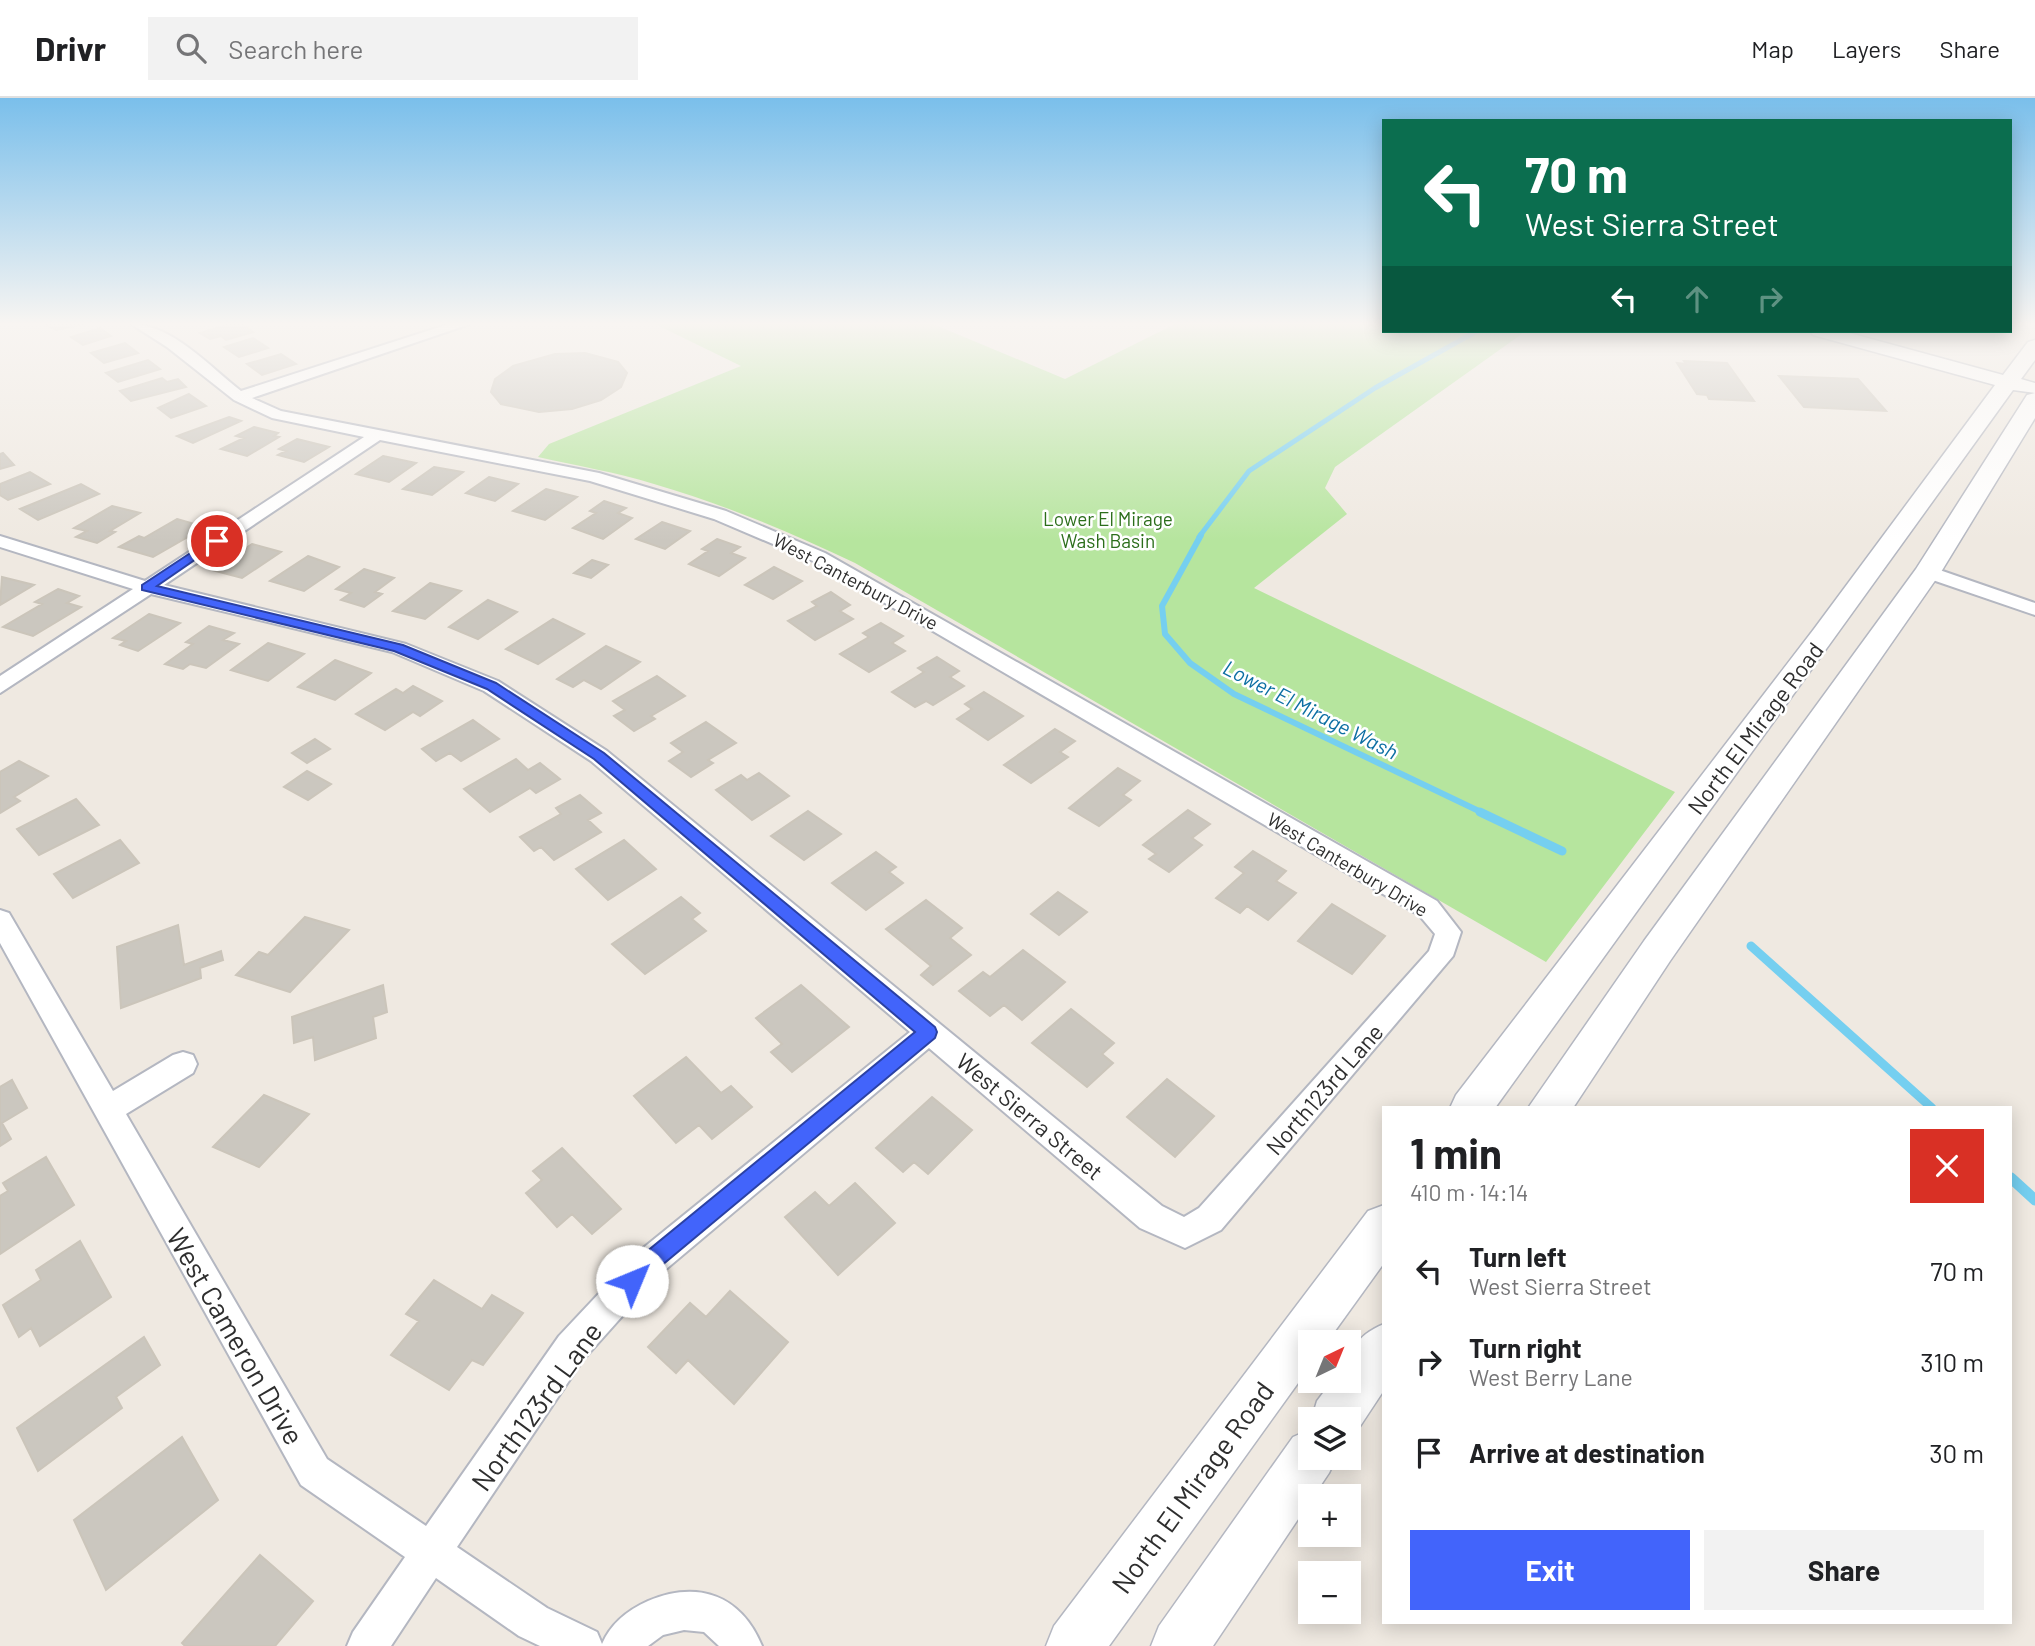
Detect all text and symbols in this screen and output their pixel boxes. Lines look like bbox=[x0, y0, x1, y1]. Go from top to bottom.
search box bbox=[148, 17, 638, 80]
text: Drivr bbox=[35, 28, 106, 68]
icon: search bbox=[172, 29, 210, 67]
text: Search here bbox=[228, 33, 363, 64]
text: Map bbox=[1751, 34, 1794, 63]
text: Layers bbox=[1832, 34, 1901, 63]
text: Share bbox=[1939, 34, 2000, 63]
text: 70 m bbox=[1525, 144, 1628, 203]
icon: left bbox=[1410, 147, 1501, 238]
text: West Sierra Street bbox=[1525, 204, 1779, 242]
icon: left bbox=[1605, 280, 1643, 318]
icon: ahead bbox=[1678, 280, 1716, 318]
icon: right bbox=[1751, 280, 1789, 318]
park label: Lower El Mirage Wash Basin bbox=[1043, 507, 1173, 552]
pin bbox=[187, 511, 247, 571]
icon: arrive bbox=[198, 522, 236, 560]
street label: West Canterbury Drive bbox=[770, 528, 942, 634]
street label: North El Mirage Road bbox=[1681, 636, 1829, 820]
water label: Lower El Mirage Wash bbox=[1219, 654, 1403, 764]
street label: West Canterbury Drive bbox=[1263, 807, 1433, 921]
street label: North123rd Lane bbox=[1260, 1018, 1388, 1160]
street label: West Sierra Street bbox=[951, 1047, 1109, 1185]
text: 1 min bbox=[1410, 1127, 1502, 1177]
button: close bbox=[1910, 1129, 1984, 1203]
text: 410 m · 14:14 bbox=[1410, 1178, 1529, 1206]
street label: West Cameron Drive bbox=[160, 1222, 312, 1450]
text: Turn left bbox=[1469, 1241, 1567, 1272]
position arrow bbox=[595, 1244, 669, 1318]
icon: left bbox=[1410, 1252, 1448, 1290]
text: 70 m bbox=[1930, 1255, 1984, 1286]
text: West Sierra Street bbox=[1469, 1272, 1652, 1300]
street label: North123rd Lane bbox=[463, 1315, 609, 1497]
north arrow bbox=[1298, 1330, 1362, 1393]
map controls bbox=[1298, 1330, 1361, 1624]
text: Turn right bbox=[1469, 1332, 1582, 1363]
icon: right bbox=[1410, 1343, 1448, 1381]
text: 310 m bbox=[1920, 1346, 1984, 1377]
text: West Berry Lane bbox=[1469, 1363, 1633, 1391]
street label: North El Mirage Road bbox=[1104, 1374, 1280, 1600]
button: layers bbox=[1298, 1407, 1361, 1470]
icon: arrive bbox=[1410, 1434, 1448, 1472]
text: Arrive at destination bbox=[1469, 1437, 1705, 1468]
text: 30 m bbox=[1929, 1437, 1984, 1468]
button: + bbox=[1298, 1484, 1361, 1547]
button: Exit bbox=[1410, 1530, 1690, 1610]
button: Share bbox=[1704, 1530, 1984, 1610]
button: − bbox=[1298, 1561, 1361, 1624]

